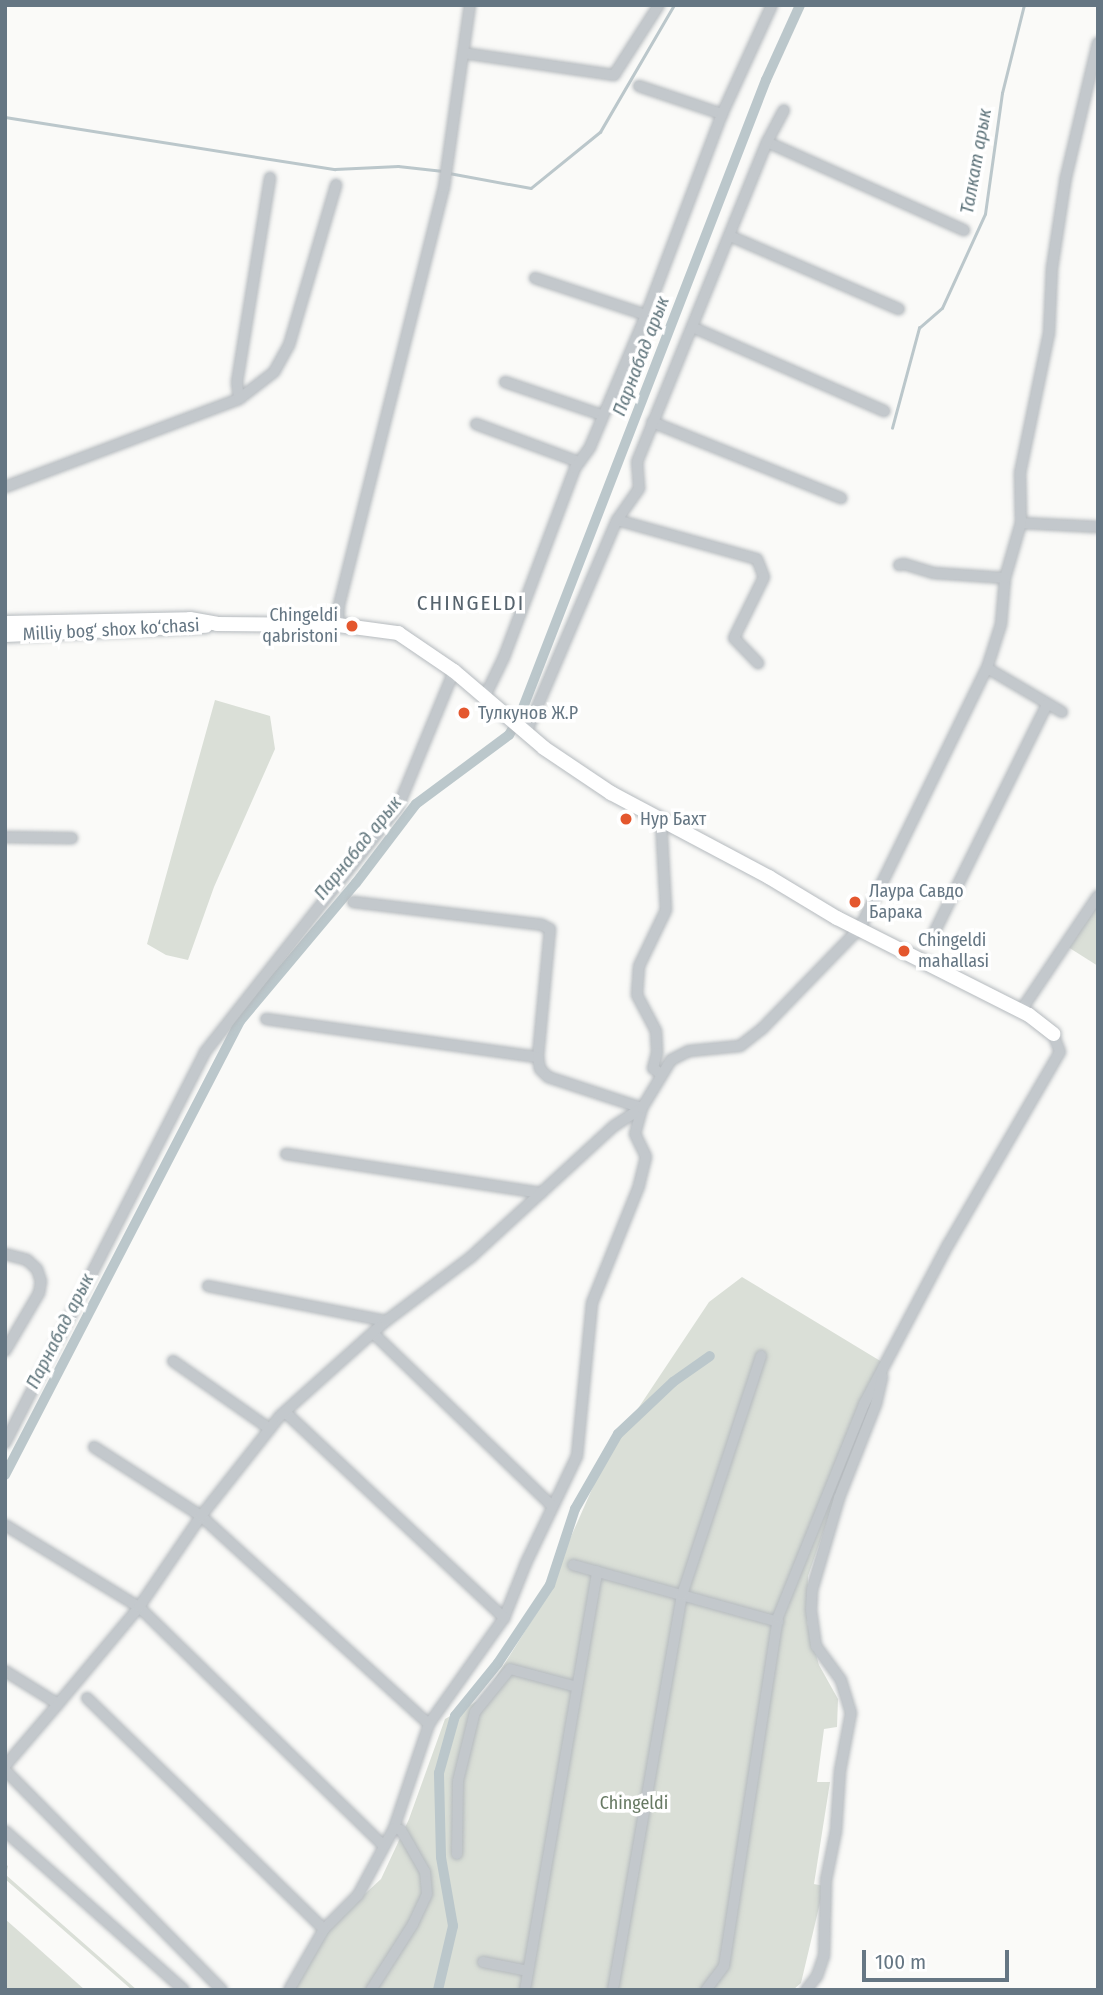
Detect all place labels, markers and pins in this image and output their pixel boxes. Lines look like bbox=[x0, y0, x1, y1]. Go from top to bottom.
place label: Chingeldi qabristoni bbox=[262, 605, 338, 648]
marker: Chingeldi qabristoni bbox=[344, 618, 360, 634]
place label: Тулкунов Ж.Р bbox=[478, 702, 578, 724]
marker: Тулкунов Ж.Р bbox=[456, 705, 472, 721]
place label: Нур Бахт bbox=[640, 808, 706, 830]
marker: Нур Бахт bbox=[618, 811, 634, 827]
place label: Лаура Савдо Барака bbox=[869, 881, 964, 924]
marker: Лаура Савдо Барака bbox=[847, 894, 863, 910]
place label: Chingeldi mahallasi bbox=[918, 930, 989, 972]
marker: Chingeldi mahallasi bbox=[896, 943, 912, 959]

